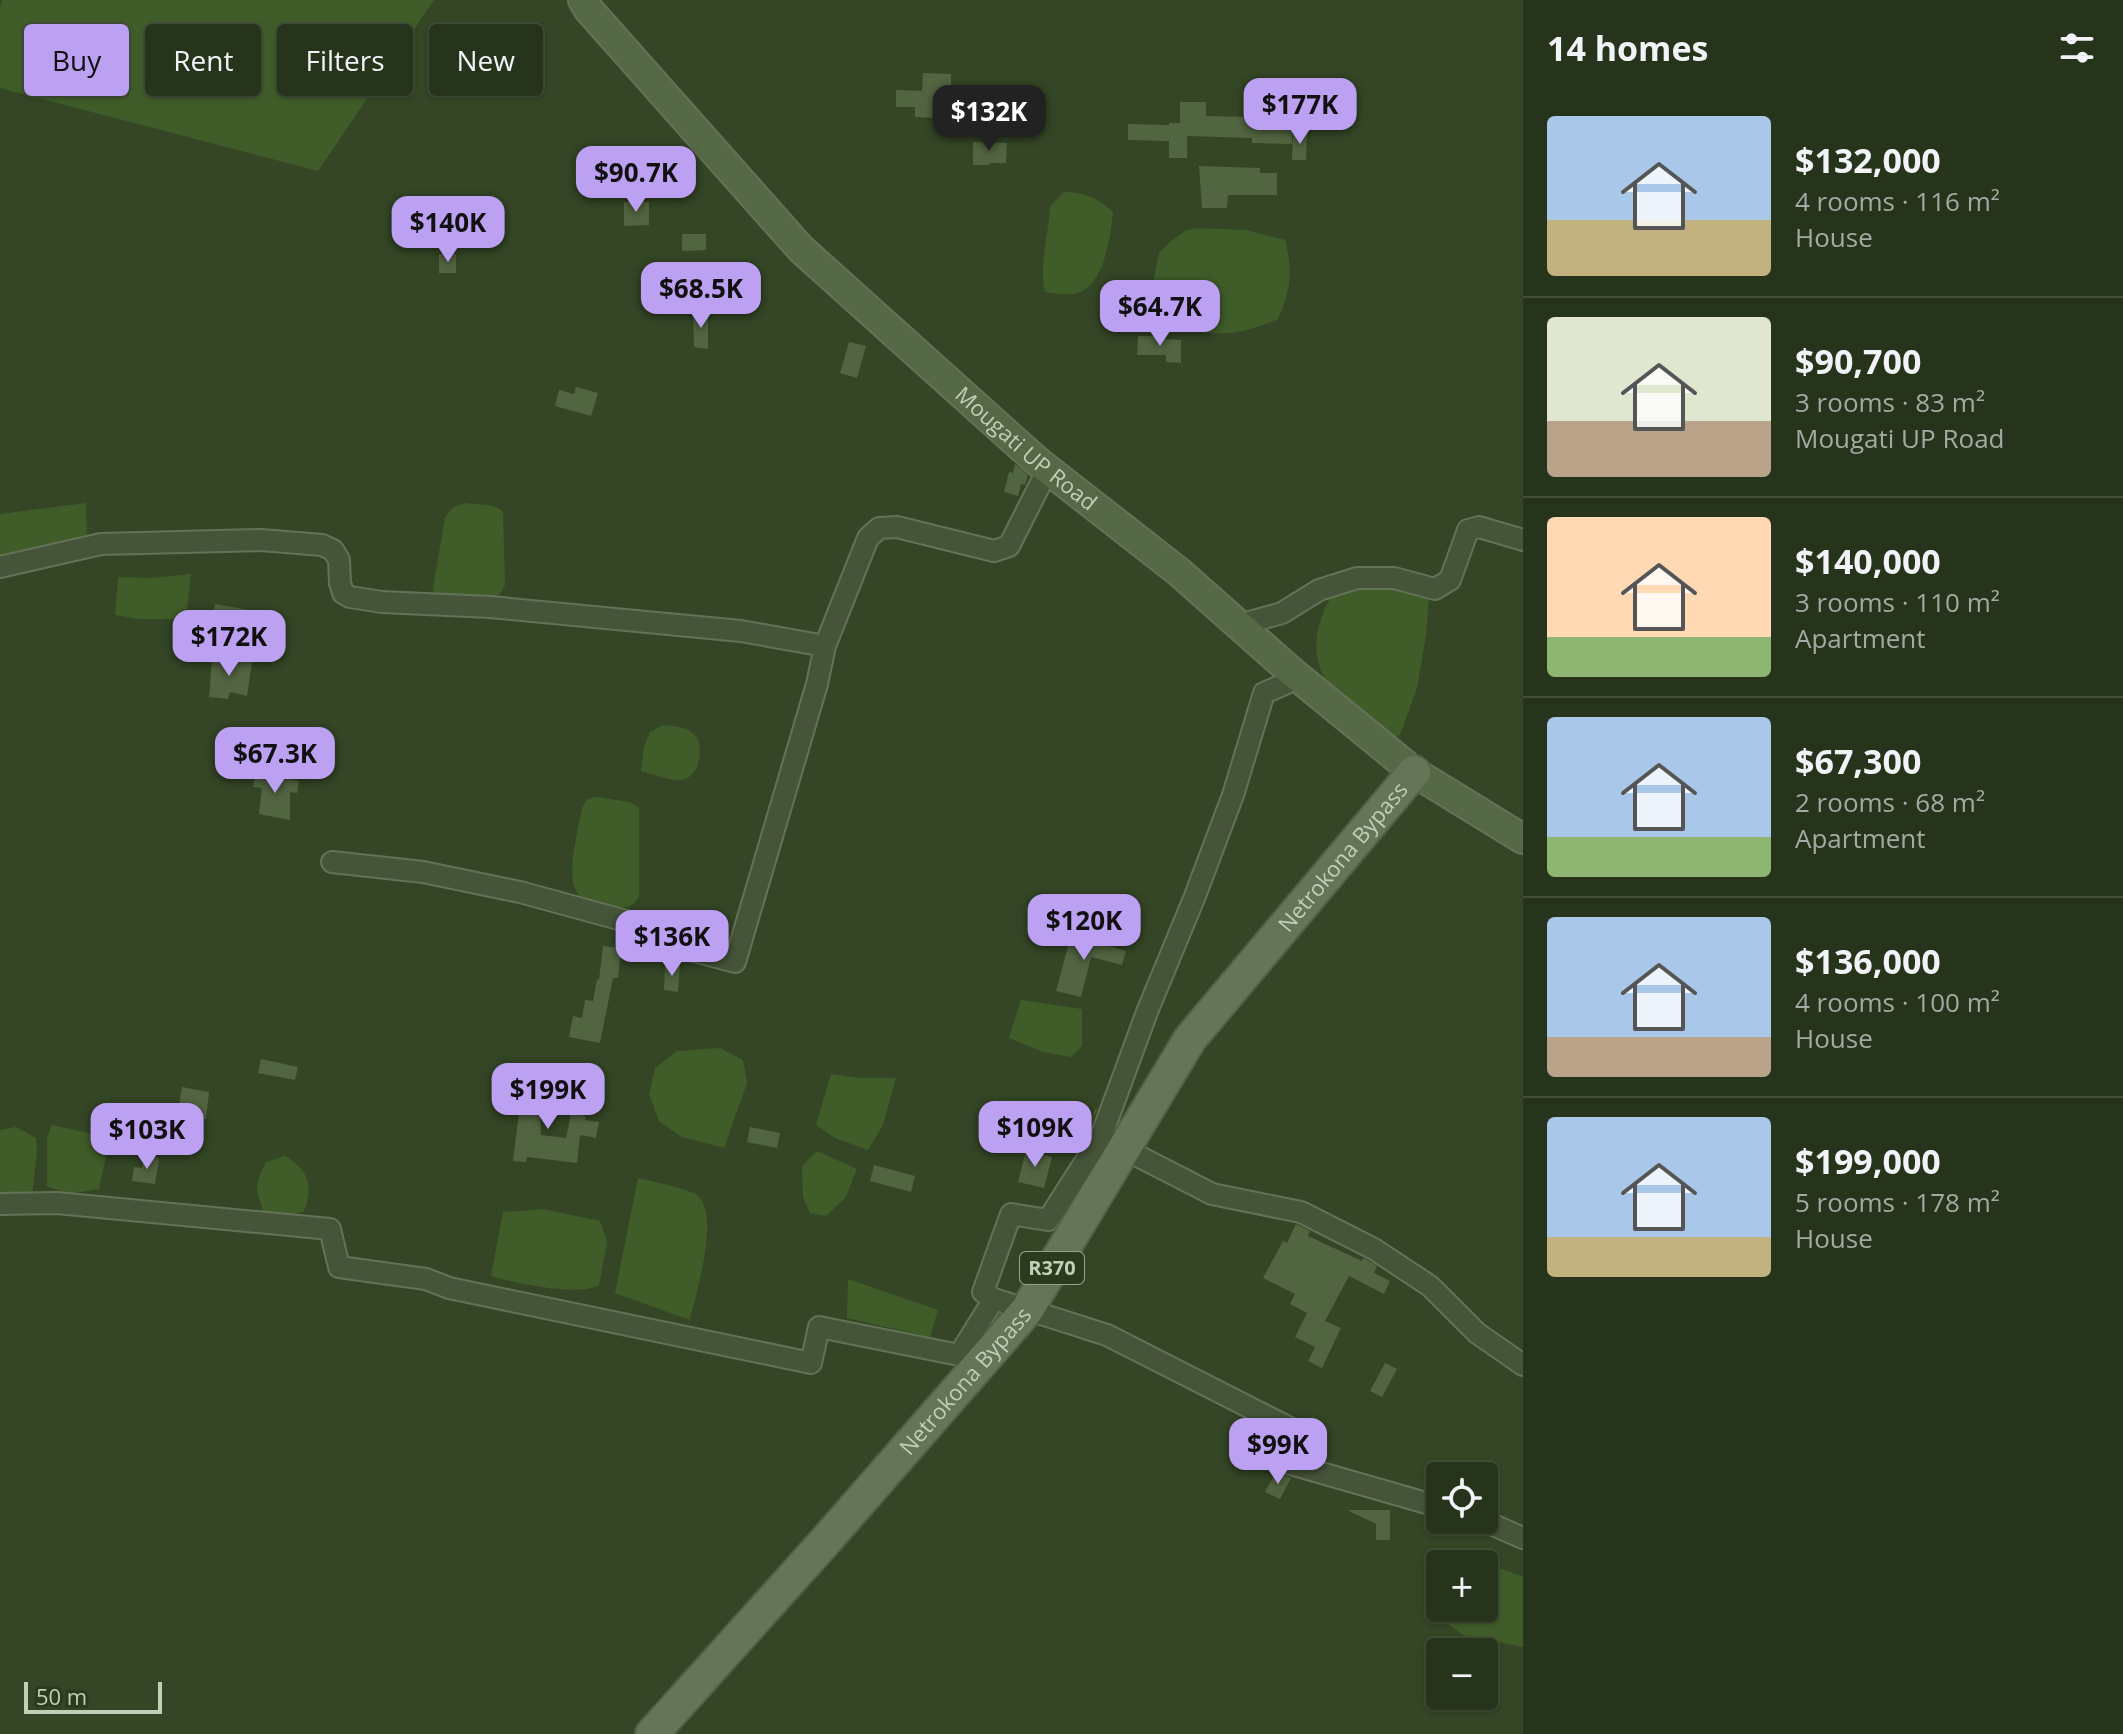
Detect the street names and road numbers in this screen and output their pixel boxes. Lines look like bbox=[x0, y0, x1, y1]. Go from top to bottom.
street label: Mougati UP Road bbox=[949, 379, 1104, 517]
street label: Netrokona Bypass bbox=[1270, 775, 1414, 938]
road number: R370 bbox=[1020, 1252, 1084, 1284]
street label: Netrokona Bypass bbox=[892, 1300, 1037, 1461]

